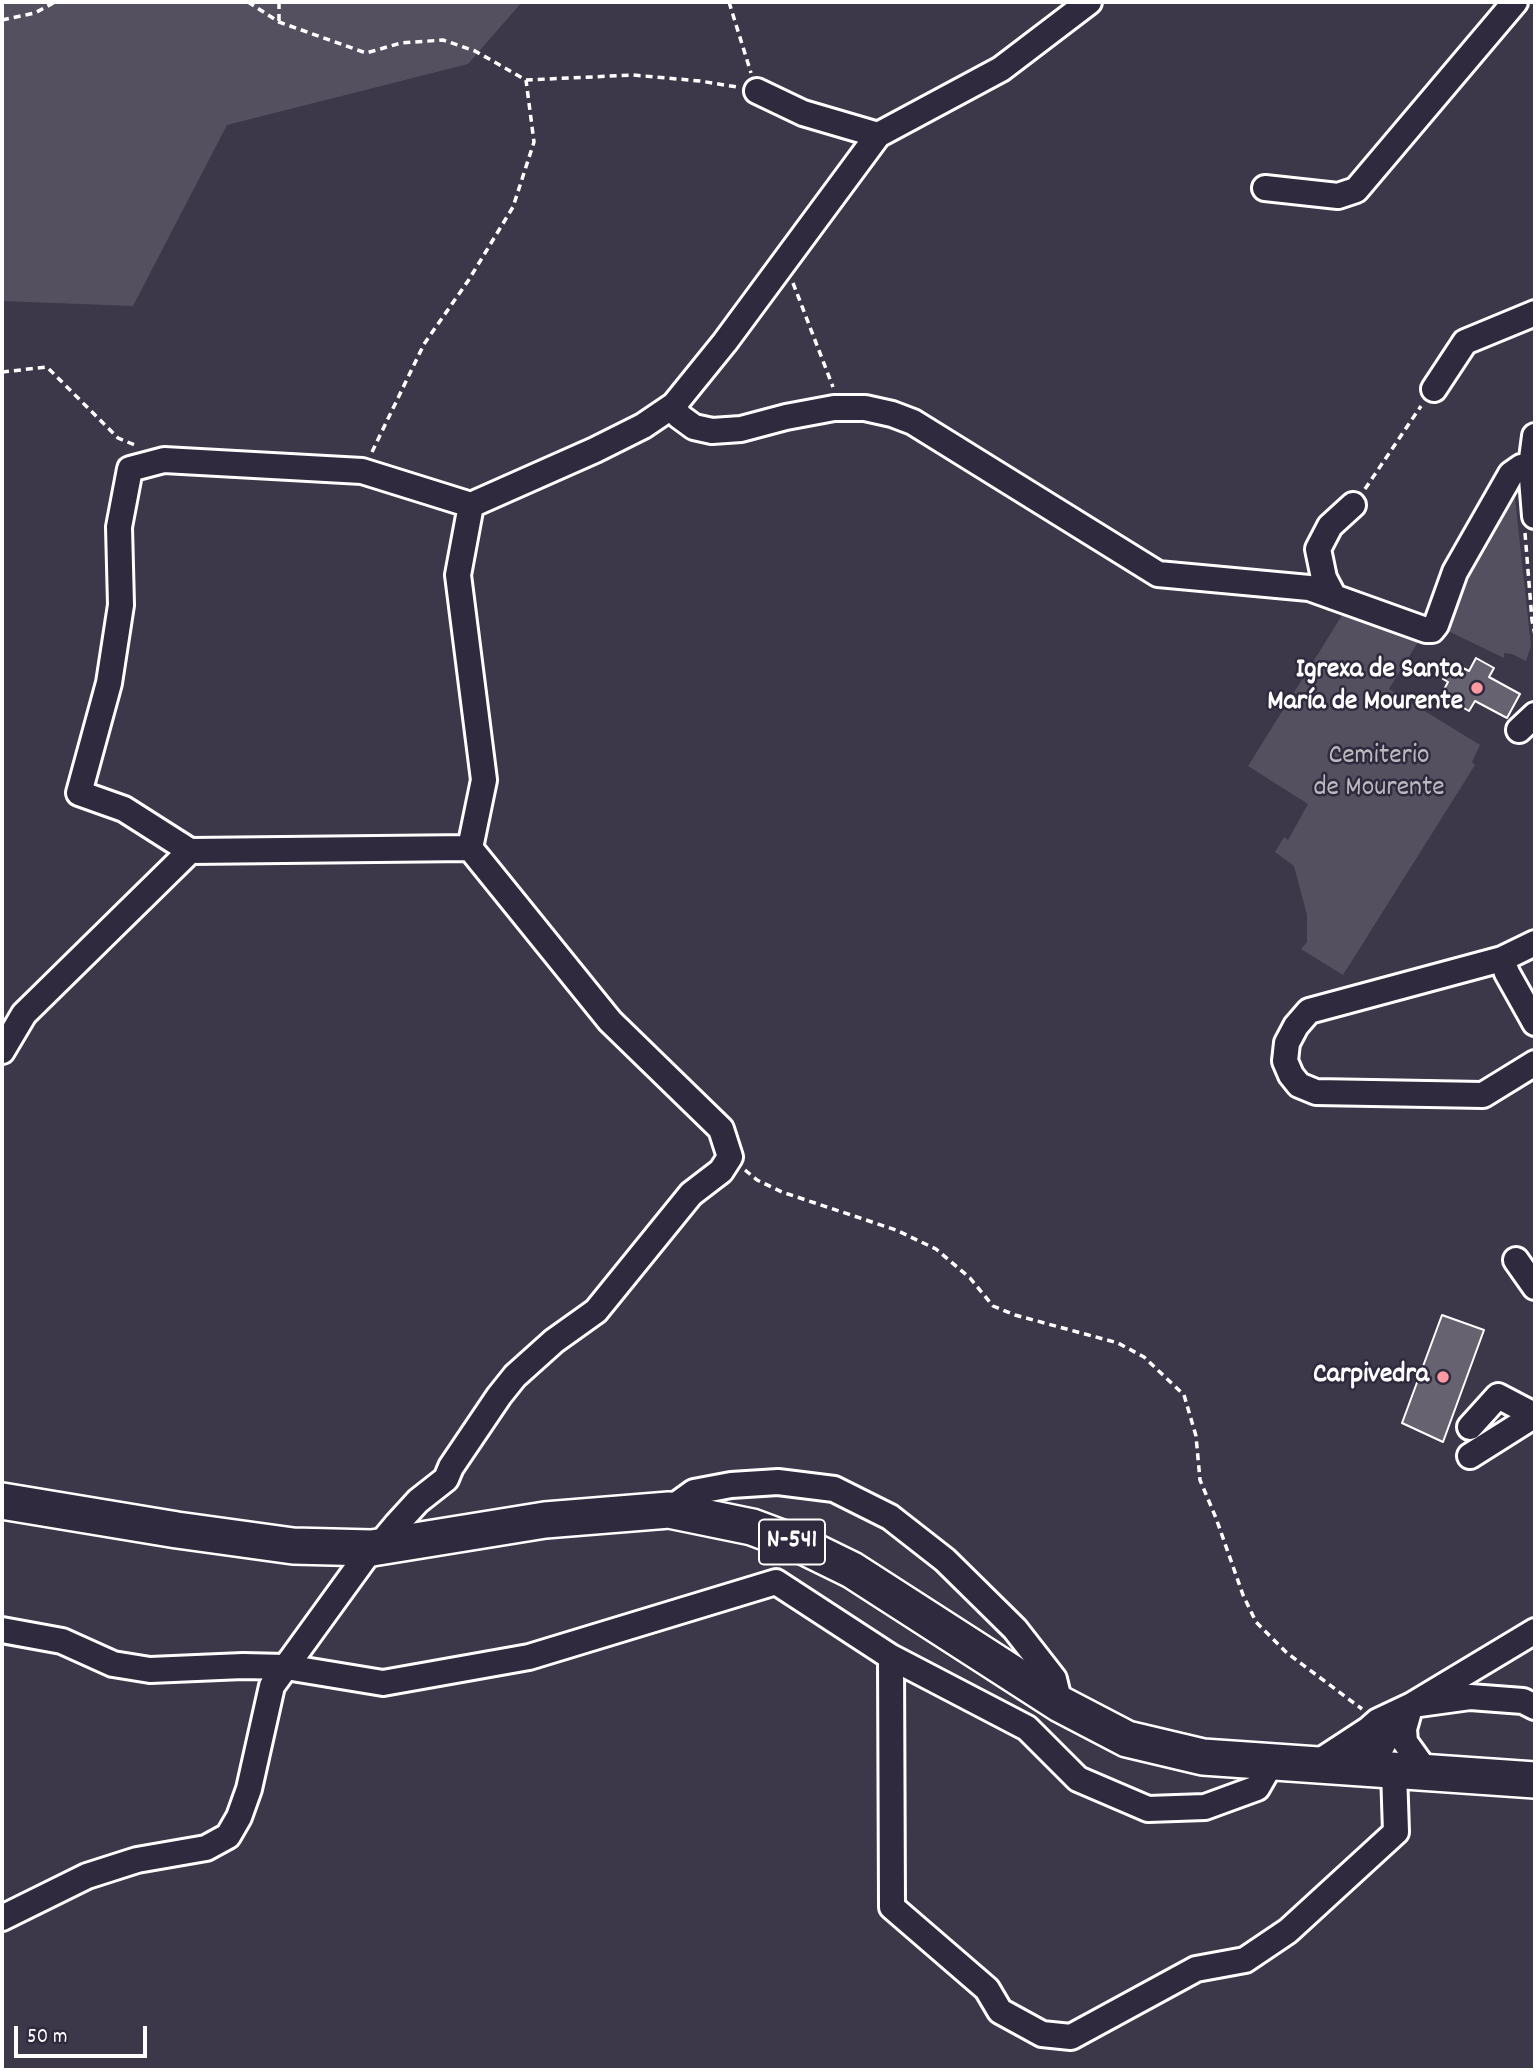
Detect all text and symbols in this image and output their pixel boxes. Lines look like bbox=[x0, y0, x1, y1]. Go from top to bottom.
place label: Igrexa de Santa María de Mourente bbox=[1267, 655, 1463, 721]
marker: Igrexa de Santa María de Mourente bbox=[1469, 680, 1485, 696]
park label: Cemiterio de Mourente bbox=[1313, 741, 1445, 807]
place label: Carpivedra bbox=[1313, 1360, 1429, 1394]
marker: Carpivedra bbox=[1435, 1369, 1451, 1385]
road number: N-541 bbox=[759, 1520, 825, 1564]
scale bar bbox=[18, 2012, 150, 2056]
text: 50 m bbox=[27, 2023, 67, 2053]

